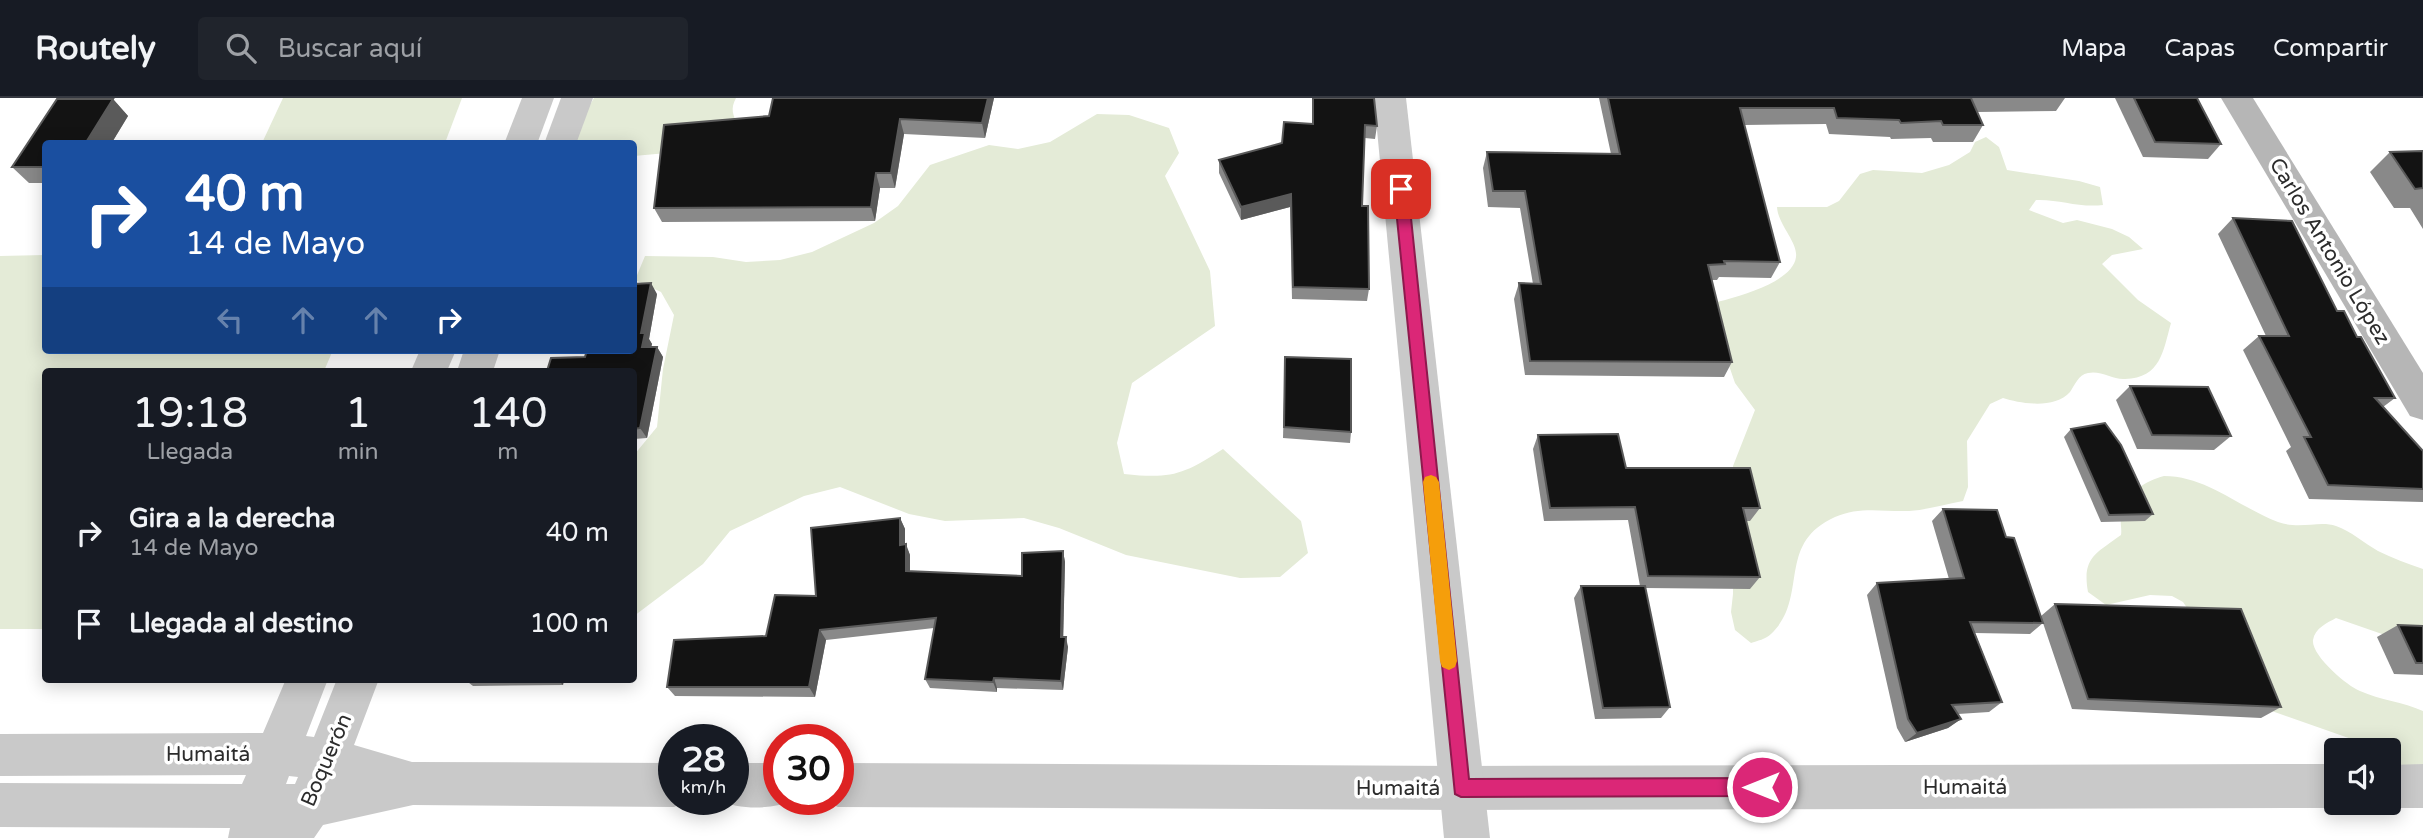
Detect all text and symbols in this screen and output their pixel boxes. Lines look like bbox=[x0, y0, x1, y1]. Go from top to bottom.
search box bbox=[198, 17, 688, 80]
text: Routely bbox=[35, 29, 156, 68]
icon: search bbox=[222, 29, 260, 67]
text: Buscar aquí bbox=[278, 33, 422, 64]
text: Mapa bbox=[2061, 34, 2127, 63]
text: Capas bbox=[2165, 34, 2235, 63]
text: Compartir bbox=[2273, 34, 2388, 63]
street label: Carlos Antonio López bbox=[2264, 153, 2395, 349]
pin bbox=[1371, 159, 1431, 219]
text: 40 m bbox=[185, 165, 304, 224]
icon: right bbox=[70, 168, 161, 259]
icon: arrive bbox=[1382, 170, 1420, 208]
text: 14 de Mayo bbox=[185, 225, 365, 263]
icon: left bbox=[211, 301, 249, 339]
icon: ahead bbox=[284, 301, 322, 339]
icon: ahead bbox=[357, 301, 395, 339]
icon: right bbox=[430, 301, 468, 339]
text: 19:18 bbox=[132, 388, 248, 439]
text: 1 bbox=[345, 388, 371, 439]
text: 140 bbox=[468, 388, 547, 439]
text: Llegada bbox=[146, 438, 233, 466]
text: min bbox=[338, 438, 379, 466]
text: m bbox=[497, 438, 518, 466]
text: Gira a la derecha bbox=[129, 503, 335, 534]
icon: right bbox=[70, 514, 108, 552]
text: 40 m bbox=[546, 517, 609, 548]
text: 14 de Mayo bbox=[129, 534, 259, 562]
icon: arrive bbox=[70, 605, 108, 643]
text: Llegada al destino bbox=[129, 608, 353, 639]
text: 100 m bbox=[529, 608, 609, 639]
street label: Boquerón bbox=[296, 710, 357, 810]
speed limit sign: 30 bbox=[763, 724, 854, 815]
map controls bbox=[2324, 738, 2401, 815]
button: sound bbox=[2324, 738, 2401, 815]
text: 28 bbox=[682, 739, 725, 781]
street label: Humaitá bbox=[166, 742, 250, 767]
position arrow bbox=[1725, 750, 1799, 824]
street label: Humaitá bbox=[1923, 775, 2007, 800]
text: km/h bbox=[681, 776, 726, 798]
street label: Humaitá bbox=[1356, 776, 1440, 801]

